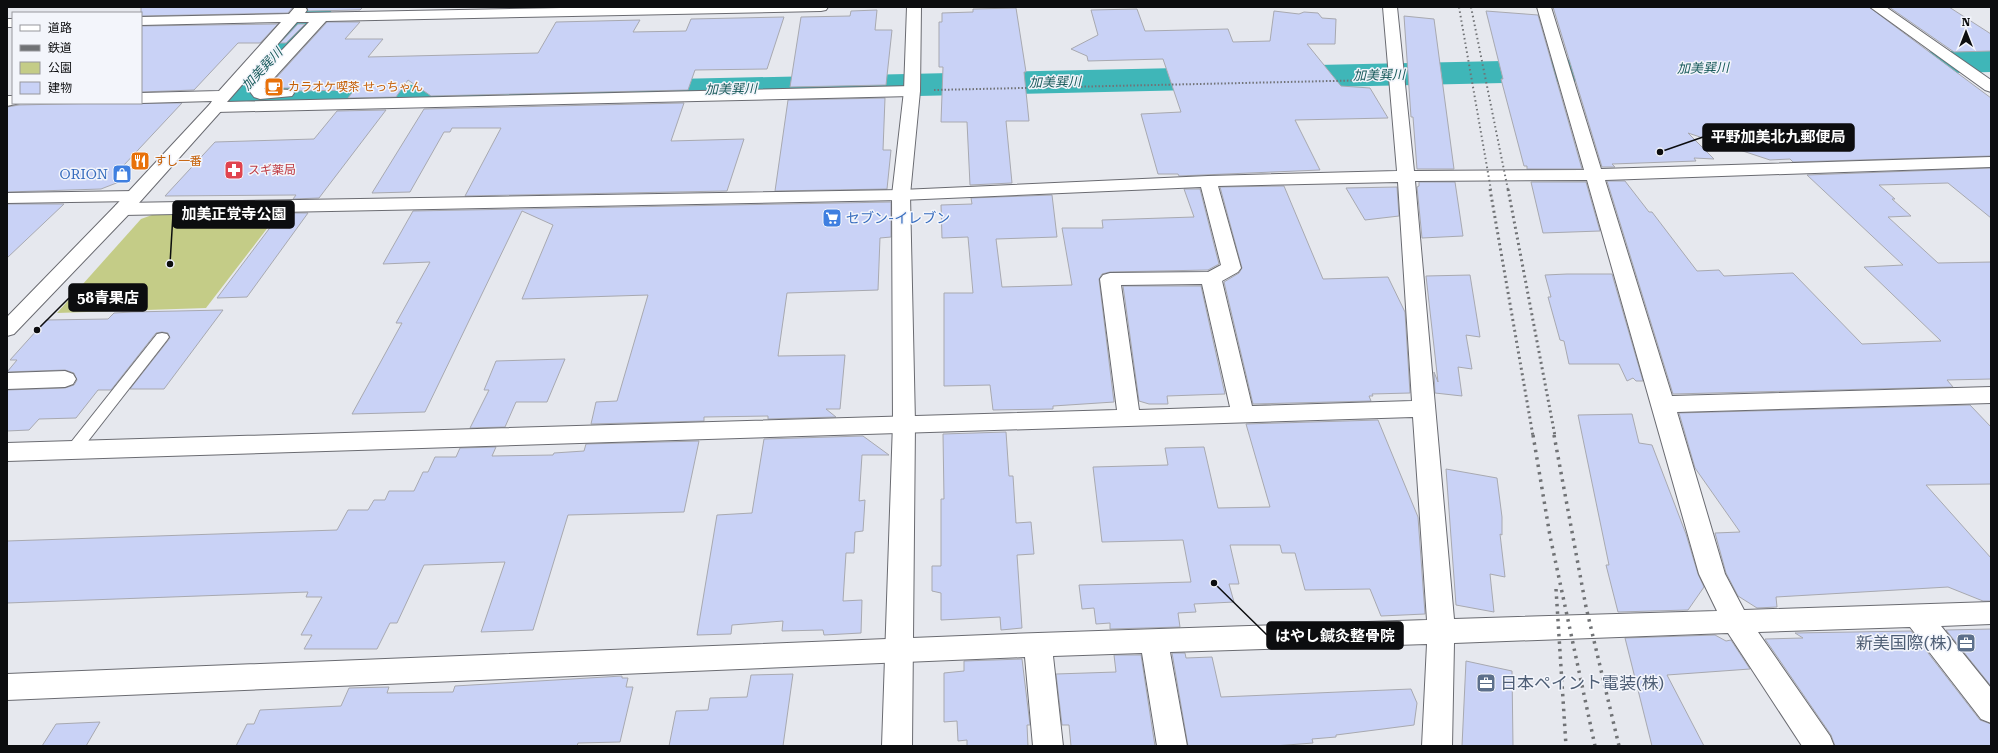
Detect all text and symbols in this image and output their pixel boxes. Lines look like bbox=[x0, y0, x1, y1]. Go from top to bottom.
legend bbox=[12, 12, 142, 104]
north arrow bbox=[1946, 12, 1986, 52]
text: N bbox=[1962, 16, 1971, 29]
text: 道路 bbox=[48, 21, 72, 35]
text: 鉄道 bbox=[48, 41, 72, 55]
water label: 加美巽川 bbox=[239, 43, 287, 93]
water label: 加美巽川 bbox=[1677, 60, 1731, 76]
text: 公園 bbox=[48, 61, 72, 75]
water label: 加美巽川 bbox=[1353, 67, 1407, 83]
water label: 加美巽川 bbox=[1029, 74, 1083, 90]
cafe icon: カラオケ喫茶 せっちゃん bbox=[263, 76, 285, 98]
place label: カラオケ喫茶 せっちゃん bbox=[288, 80, 423, 94]
text: 建物 bbox=[48, 81, 72, 95]
water label: 加美巽川 bbox=[705, 81, 759, 97]
callout: 平野加美北九郵便局 bbox=[1703, 124, 1854, 151]
text: 平野加美北九郵便局 bbox=[1710, 128, 1846, 146]
restaurant icon: すし一番 bbox=[129, 150, 151, 172]
place label: すし一番 bbox=[154, 154, 202, 168]
pharmacy icon: スギ薬局 bbox=[223, 159, 245, 181]
shop icon: ORION bbox=[111, 163, 133, 185]
place label: スギ薬局 bbox=[248, 163, 296, 177]
place label: ORION bbox=[60, 166, 108, 182]
callout: 加美正覚寺公園 bbox=[173, 201, 294, 228]
text: 加美正覚寺公園 bbox=[181, 205, 287, 223]
supermarket icon: セブン-イレブン bbox=[821, 207, 843, 229]
place label: セブン-イレブン bbox=[846, 210, 950, 226]
callout: 58青果店 bbox=[69, 284, 147, 311]
text: 58青果店 bbox=[77, 289, 139, 307]
callout: はやし鍼灸整骨院 bbox=[1267, 622, 1403, 649]
text: はやし鍼灸整骨院 bbox=[1275, 627, 1395, 645]
office icon: 新美国際(株) bbox=[1955, 632, 1977, 654]
place label: 新美国際(株) bbox=[1856, 633, 1952, 653]
office icon: 日本ペイント電装(株) bbox=[1475, 672, 1497, 694]
place label: 日本ペイント電装(株) bbox=[1500, 673, 1664, 693]

